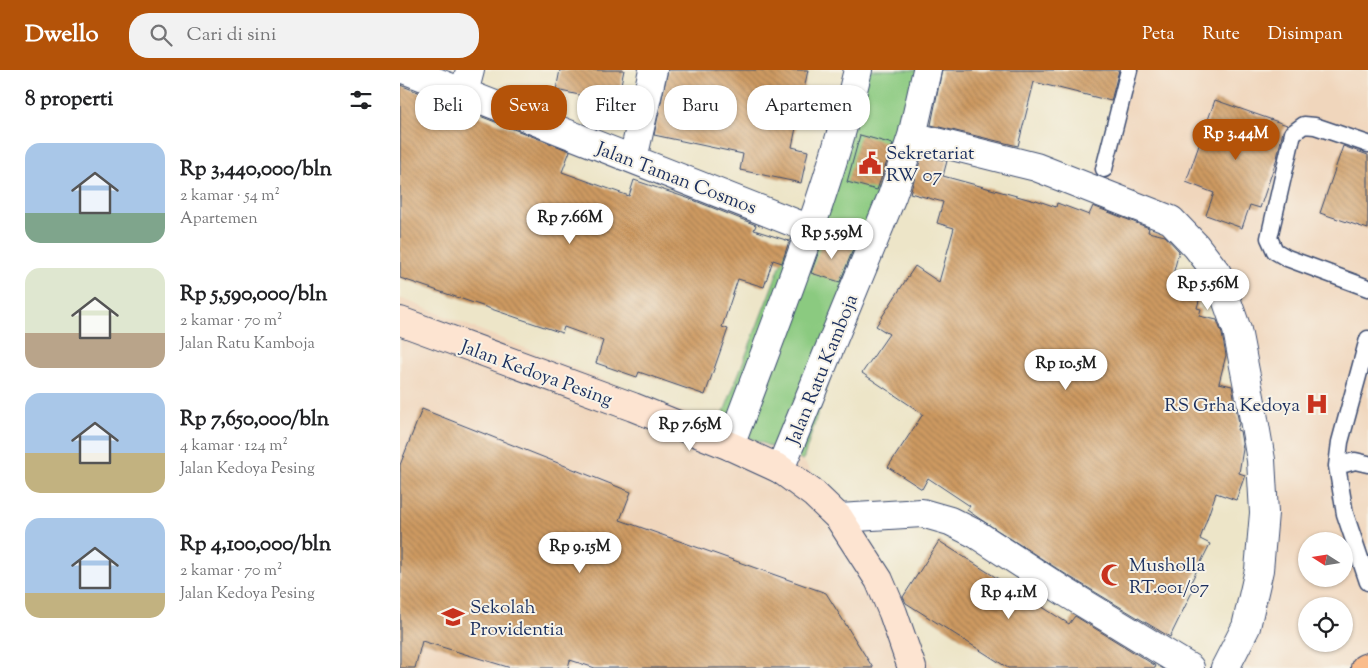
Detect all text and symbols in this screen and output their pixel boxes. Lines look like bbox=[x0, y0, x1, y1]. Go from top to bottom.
search box bbox=[129, 13, 479, 58]
text: Dwello bbox=[25, 18, 99, 52]
icon: search bbox=[147, 21, 175, 49]
text: Cari di sini bbox=[187, 22, 276, 49]
text: Peta bbox=[1142, 22, 1174, 48]
text: Rute bbox=[1202, 22, 1240, 48]
text: Disimpan bbox=[1268, 22, 1343, 48]
text: 8 properti bbox=[25, 85, 113, 115]
chip: Beli bbox=[415, 85, 481, 130]
chip: Sewa bbox=[491, 85, 567, 130]
chip: Filter bbox=[577, 85, 654, 130]
chip: Baru bbox=[664, 85, 737, 130]
chip: Apartemen bbox=[747, 85, 870, 130]
icon: filters bbox=[347, 86, 375, 114]
pin: Rp 3.44M bbox=[1184, 118, 1288, 161]
text: Rp 3.44M bbox=[1204, 123, 1268, 146]
street label: Jalan Taman Cosmos bbox=[591, 136, 760, 222]
place label: Sekretariat RW 07 bbox=[886, 141, 975, 190]
public building icon: Sekretariat RW 07 bbox=[857, 150, 883, 176]
text: Rp 3,440,000/bln bbox=[180, 155, 332, 185]
icon: home bbox=[65, 163, 125, 223]
text: 2 kamar · 54 m² bbox=[180, 185, 280, 208]
pin: Rp 7.66M bbox=[518, 202, 622, 245]
text: Rp 7.66M bbox=[537, 207, 603, 230]
text: Apartemen bbox=[180, 208, 258, 231]
pin: Rp 5.59M bbox=[780, 218, 884, 260]
text: Rp 5.59M bbox=[801, 222, 863, 245]
pin: Rp 5.56M bbox=[1156, 268, 1260, 311]
text: Rp 5.56M bbox=[1177, 273, 1239, 296]
text: Rp 5,590,000/bln bbox=[180, 280, 327, 310]
icon: home bbox=[65, 288, 125, 348]
street label: Jalan Ratu Kamboja bbox=[780, 290, 866, 450]
text: 2 kamar · 70 m² bbox=[180, 310, 282, 333]
text: Jalan Ratu Kamboja bbox=[180, 333, 315, 356]
street label: Jalan Kedoya Pesing bbox=[455, 334, 616, 414]
pin: Rp 10.5M bbox=[1014, 348, 1118, 391]
text: Rp 10.5M bbox=[1035, 353, 1097, 376]
hospital icon: RS Grha Kedoya bbox=[1304, 391, 1330, 417]
place label: RS Grha Kedoya bbox=[1164, 393, 1300, 420]
text: Rp 7,650,000/bln bbox=[180, 405, 329, 435]
pin: Rp 7.65M bbox=[638, 410, 742, 452]
icon: home bbox=[65, 413, 125, 473]
text: Rp 7.65M bbox=[659, 414, 721, 437]
text: 4 kamar · 124 m² bbox=[180, 435, 288, 458]
text: Jalan Kedoya Pesing bbox=[180, 458, 315, 481]
text: Rp 4,100,000/bln bbox=[180, 530, 331, 560]
pin: Rp 9.15M bbox=[528, 532, 632, 574]
north arrow bbox=[1298, 532, 1352, 588]
map controls bbox=[1298, 532, 1353, 652]
text: Rp 9.15M bbox=[549, 536, 611, 559]
icon: home bbox=[65, 538, 125, 598]
place label: Musholla RT.001/07 bbox=[1129, 553, 1210, 602]
text: 2 kamar · 70 m² bbox=[180, 560, 282, 583]
mosque icon: Musholla RT.001/07 bbox=[1099, 562, 1125, 588]
pin: Rp 4.1M bbox=[963, 578, 1055, 620]
text: Rp 4.1M bbox=[981, 582, 1037, 605]
text: Jalan Kedoya Pesing bbox=[180, 583, 315, 606]
place label: Sekolah Providentia bbox=[470, 595, 564, 644]
button: locate bbox=[1298, 597, 1353, 652]
school or university icon: Sekolah Providentia bbox=[440, 604, 466, 630]

